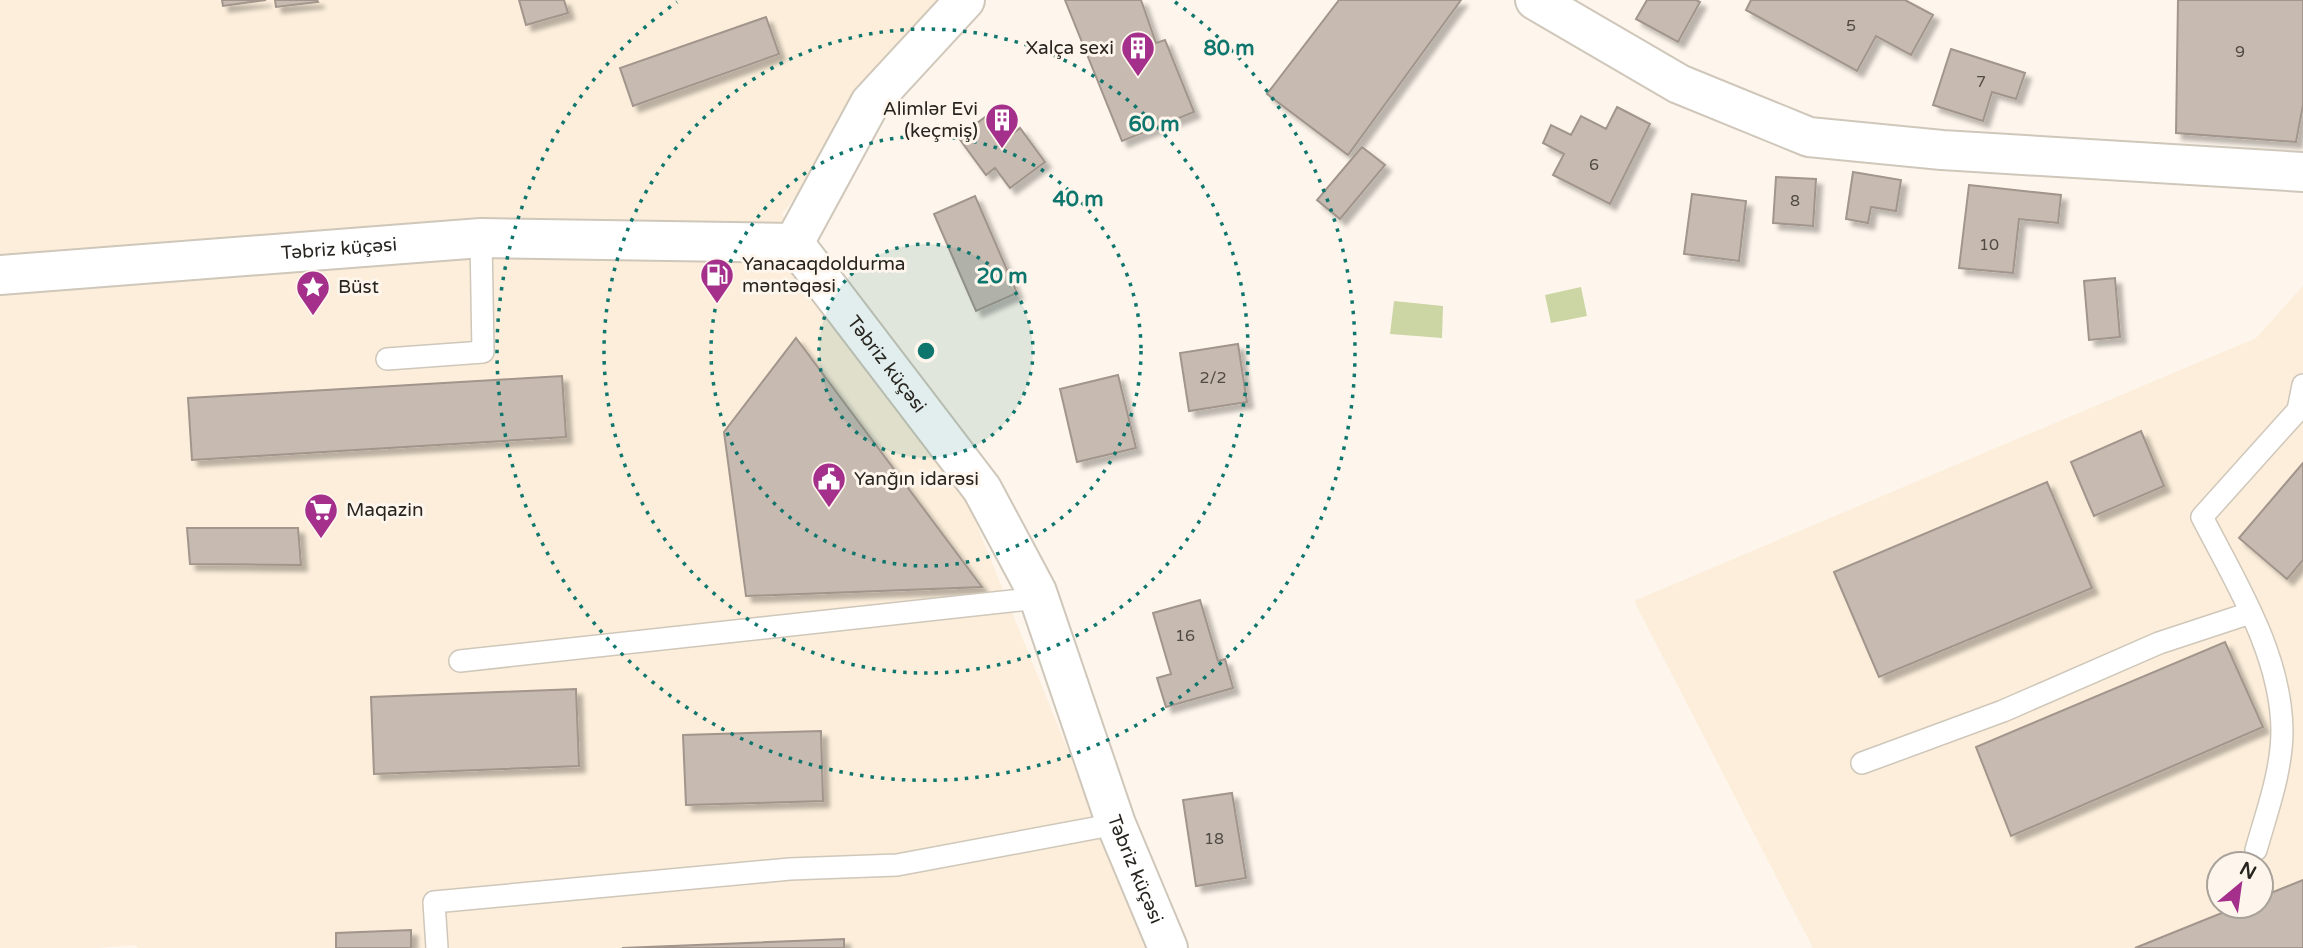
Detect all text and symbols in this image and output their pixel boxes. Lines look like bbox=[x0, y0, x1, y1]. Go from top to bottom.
house number: 5 bbox=[1846, 16, 1856, 36]
building icon: Xalça sexi bbox=[1119, 29, 1157, 78]
text: 80 m bbox=[1203, 36, 1255, 61]
place label: Xalça sexi bbox=[1026, 37, 1114, 59]
house number: 9 bbox=[2235, 42, 2245, 62]
house number: 7 bbox=[1976, 72, 1986, 92]
place label: Alimlər Evi (keçmiş) bbox=[883, 98, 978, 142]
building icon: Alimlər Evi (keçmiş) bbox=[983, 101, 1021, 150]
text: 60 m bbox=[1128, 112, 1180, 137]
house number: 6 bbox=[1589, 155, 1599, 175]
text: 40 m bbox=[1052, 187, 1104, 212]
house number: 8 bbox=[1790, 191, 1800, 211]
street label: Təbriz küçəsi bbox=[280, 234, 398, 264]
house number: 10 bbox=[1979, 235, 1999, 255]
place label: Yanacaqdoldurma məntəqəsi bbox=[742, 253, 906, 297]
fuel station icon: Yanacaqdoldurma məntəqəsi bbox=[698, 256, 736, 305]
text: 20 m bbox=[976, 264, 1028, 289]
place icon: Büst bbox=[294, 268, 332, 317]
place label: Büst bbox=[338, 276, 379, 298]
street label: Təbriz küçəsi bbox=[843, 311, 931, 417]
centre of rings bbox=[914, 339, 938, 363]
house number: 2/2 bbox=[1199, 368, 1227, 388]
public building icon: Yanğın idarəsi bbox=[810, 460, 848, 509]
place label: Yanğın idarəsi bbox=[854, 468, 979, 490]
supermarket icon: Maqazin bbox=[302, 491, 340, 540]
place label: Maqazin bbox=[346, 499, 423, 521]
house number: 16 bbox=[1175, 626, 1195, 646]
street label: Təbriz küçəsi bbox=[1103, 812, 1168, 927]
house number: 18 bbox=[1204, 829, 1224, 849]
north arrow bbox=[2205, 850, 2275, 920]
text: N bbox=[2236, 858, 2260, 884]

